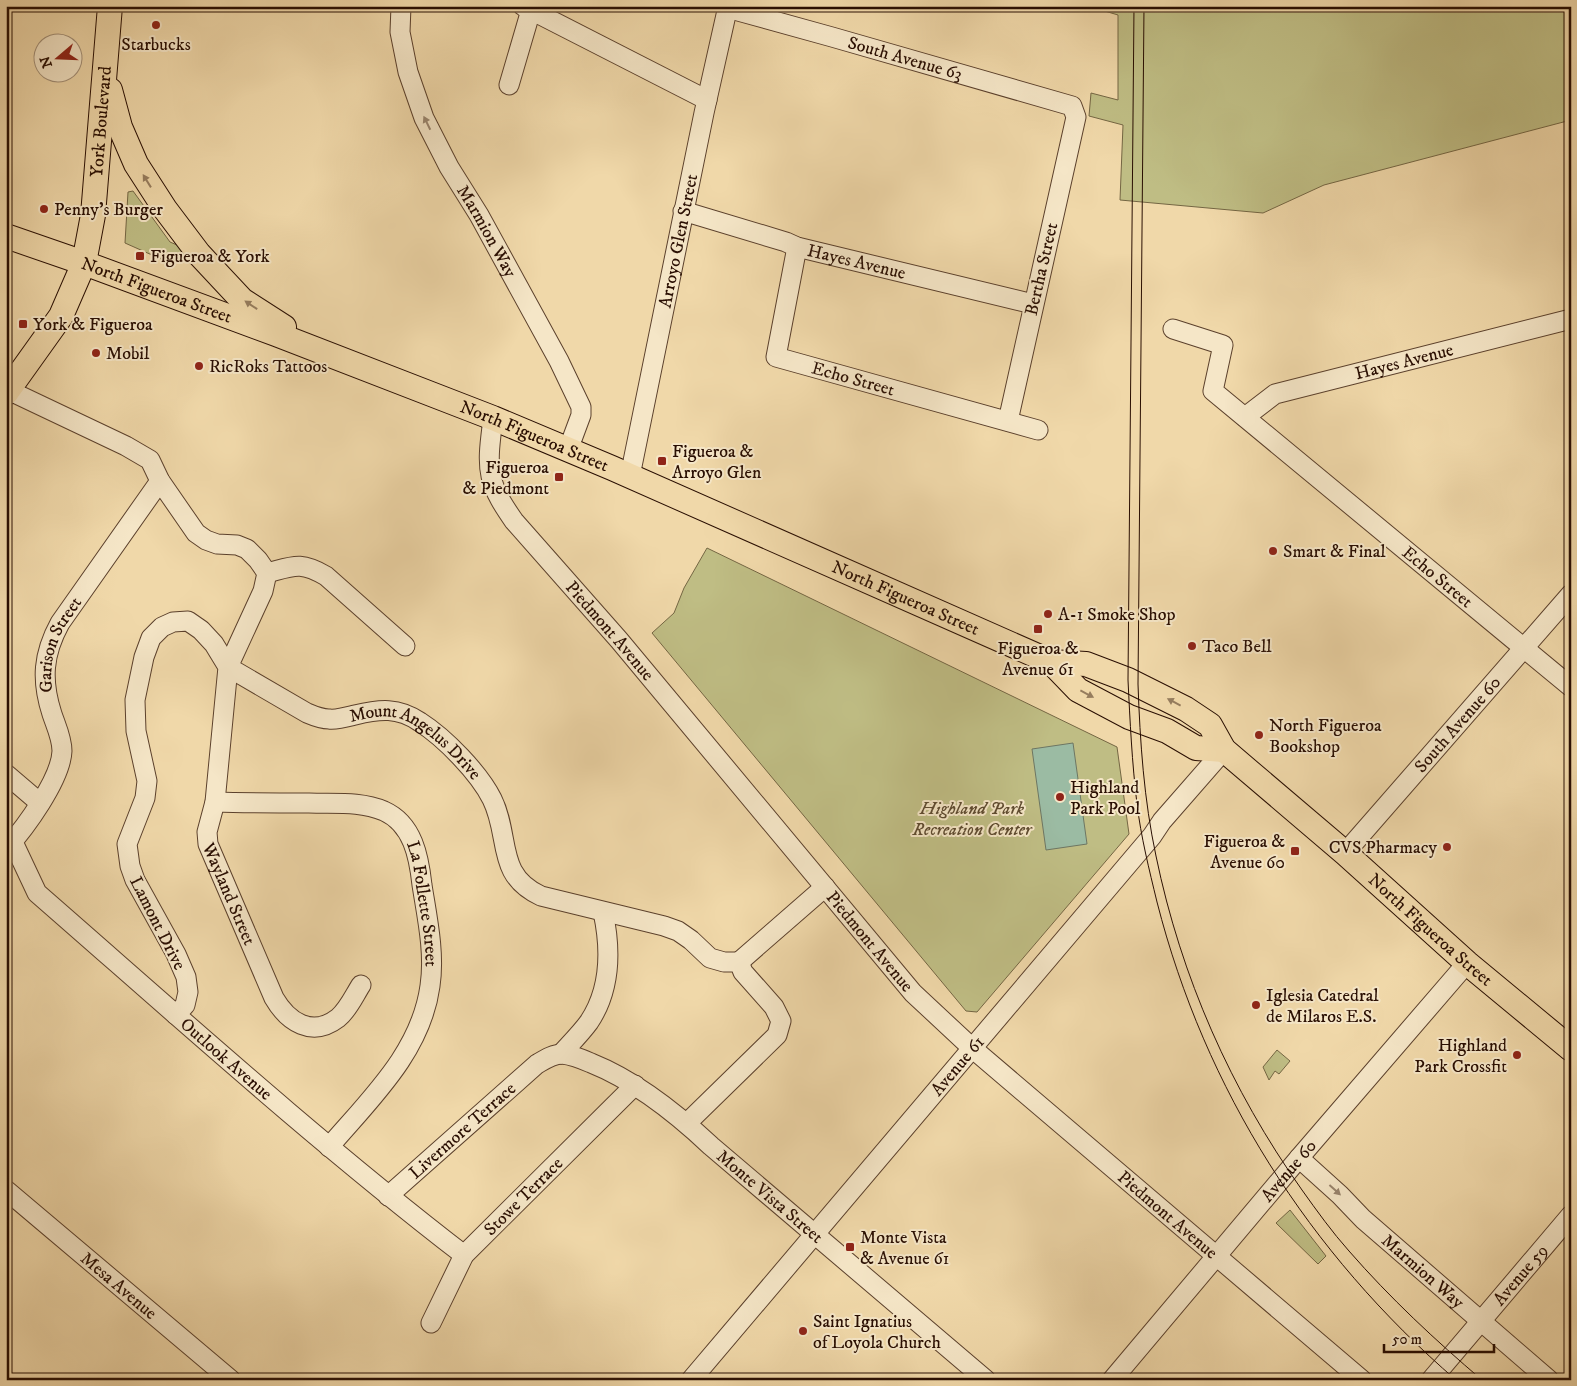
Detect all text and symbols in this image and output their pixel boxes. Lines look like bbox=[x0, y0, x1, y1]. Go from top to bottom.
marker: Starbucks bbox=[150, 19, 162, 31]
north arrow bbox=[32, 32, 82, 82]
street label: South Avenue 63 bbox=[845, 32, 965, 86]
place label: Starbucks bbox=[121, 34, 191, 56]
text: N bbox=[36, 53, 57, 70]
street label: York Boulevard bbox=[86, 65, 117, 178]
one-way arrow bbox=[423, 116, 431, 131]
street label: Arroyo Glen Street bbox=[655, 172, 703, 310]
one-way arrow bbox=[143, 175, 152, 188]
street label: Marmion Way bbox=[451, 181, 521, 282]
place label: Penny's Burger bbox=[54, 199, 163, 221]
marker: Penny's Burger bbox=[38, 203, 50, 215]
street label: Bertha Street bbox=[1021, 220, 1063, 318]
street label: Hayes Avenue bbox=[805, 240, 908, 285]
place label: Figueroa & York bbox=[150, 246, 270, 268]
marker: Figueroa & York bbox=[134, 250, 146, 262]
street label: North Figueroa Street bbox=[78, 253, 235, 329]
one-way arrow bbox=[244, 301, 258, 310]
place label: York & Figueroa bbox=[33, 314, 153, 336]
marker: York & Figueroa bbox=[17, 318, 29, 330]
street label: Hayes Avenue bbox=[1353, 339, 1456, 385]
place label: Mobil bbox=[106, 343, 150, 365]
marker: Mobil bbox=[90, 347, 102, 359]
place label: RicRoks Tattoos bbox=[209, 356, 327, 378]
street label: Echo Street bbox=[809, 357, 897, 402]
marker: RicRoks Tattoos bbox=[193, 360, 205, 372]
street label: North Figueroa Street bbox=[457, 396, 612, 477]
place label: Figueroa & Arroyo Glen bbox=[672, 441, 762, 484]
marker: Figueroa & Arroyo Glen bbox=[656, 455, 668, 467]
place label: Figueroa & Piedmont bbox=[462, 457, 549, 500]
marker: Figueroa & Piedmont bbox=[553, 471, 565, 483]
place label: Smart & Final bbox=[1283, 541, 1386, 563]
street label: Echo Street bbox=[1397, 542, 1477, 613]
marker: Smart & Final bbox=[1267, 545, 1279, 557]
street label: North Figueroa Street bbox=[828, 556, 983, 641]
street label: Piedmont Avenue bbox=[560, 577, 658, 686]
street label: Garison Street bbox=[35, 593, 87, 694]
place label: A-1 Smoke Shop bbox=[1058, 604, 1176, 626]
marker: A-1 Smoke Shop bbox=[1042, 608, 1054, 620]
marker: Figueroa & Avenue 61 bbox=[1032, 623, 1044, 635]
place label: Taco Bell bbox=[1202, 636, 1272, 658]
place label: Figueroa & Avenue 61 bbox=[997, 638, 1079, 681]
marker: Taco Bell bbox=[1186, 640, 1198, 652]
street label: South Avenue 60 bbox=[1410, 672, 1506, 778]
one-way arrow bbox=[1080, 690, 1094, 698]
one-way arrow bbox=[1167, 698, 1181, 707]
street label: Mount Angelus Drive bbox=[347, 700, 486, 785]
place label: North Figueroa Bookshop bbox=[1269, 715, 1382, 758]
marker: North Figueroa Bookshop bbox=[1253, 729, 1265, 741]
place label: Highland Park Pool bbox=[1070, 777, 1141, 820]
marker: Highland Park Pool bbox=[1054, 791, 1066, 803]
park label: Highland Park Recreation Center bbox=[912, 798, 1033, 841]
place label: Figueroa & Avenue 60 bbox=[1204, 831, 1285, 874]
place label: CVS Pharmacy bbox=[1329, 837, 1437, 859]
street label: La Follette Street bbox=[401, 838, 442, 967]
street label: Wayland Street bbox=[196, 839, 260, 949]
marker: CVS Pharmacy bbox=[1441, 841, 1453, 853]
marker: Figueroa & Avenue 60 bbox=[1289, 845, 1301, 857]
street label: North Figueroa Street bbox=[1363, 869, 1497, 992]
street label: Lamont Drive bbox=[124, 873, 190, 974]
street label: Piedmont Avenue bbox=[821, 887, 918, 997]
place label: Iglesia Catedral de Milaros E.S. bbox=[1266, 985, 1379, 1028]
marker: Iglesia Catedral de Milaros E.S. bbox=[1250, 999, 1262, 1011]
street label: Outlook Avenue bbox=[175, 1014, 276, 1105]
street label: Avenue 61 bbox=[927, 1032, 990, 1101]
place label: Highland Park Crossfit bbox=[1414, 1035, 1507, 1078]
marker: Highland Park Crossfit bbox=[1511, 1049, 1523, 1061]
street label: Livermore Terrace bbox=[405, 1078, 521, 1184]
street label: Avenue 60 bbox=[1257, 1135, 1322, 1207]
street label: Monte Vista Street bbox=[712, 1145, 827, 1249]
street label: Stowe Terrace bbox=[480, 1153, 568, 1241]
street label: Piedmont Avenue bbox=[1113, 1167, 1222, 1264]
one-way arrow bbox=[1329, 1184, 1341, 1196]
place label: Monte Vista & Avenue 61 bbox=[860, 1227, 949, 1270]
street label: Marmion Way bbox=[1377, 1230, 1469, 1314]
street label: Avenue 59 bbox=[1489, 1240, 1553, 1311]
marker: Monte Vista & Avenue 61 bbox=[844, 1241, 856, 1253]
street label: Mesa Avenue bbox=[76, 1248, 161, 1325]
place label: Saint Ignatius of Loyola Church bbox=[813, 1311, 941, 1354]
scale bar bbox=[1384, 1321, 1494, 1353]
marker: Saint Ignatius of Loyola Church bbox=[797, 1325, 809, 1337]
text: 50 m bbox=[1392, 1330, 1422, 1349]

